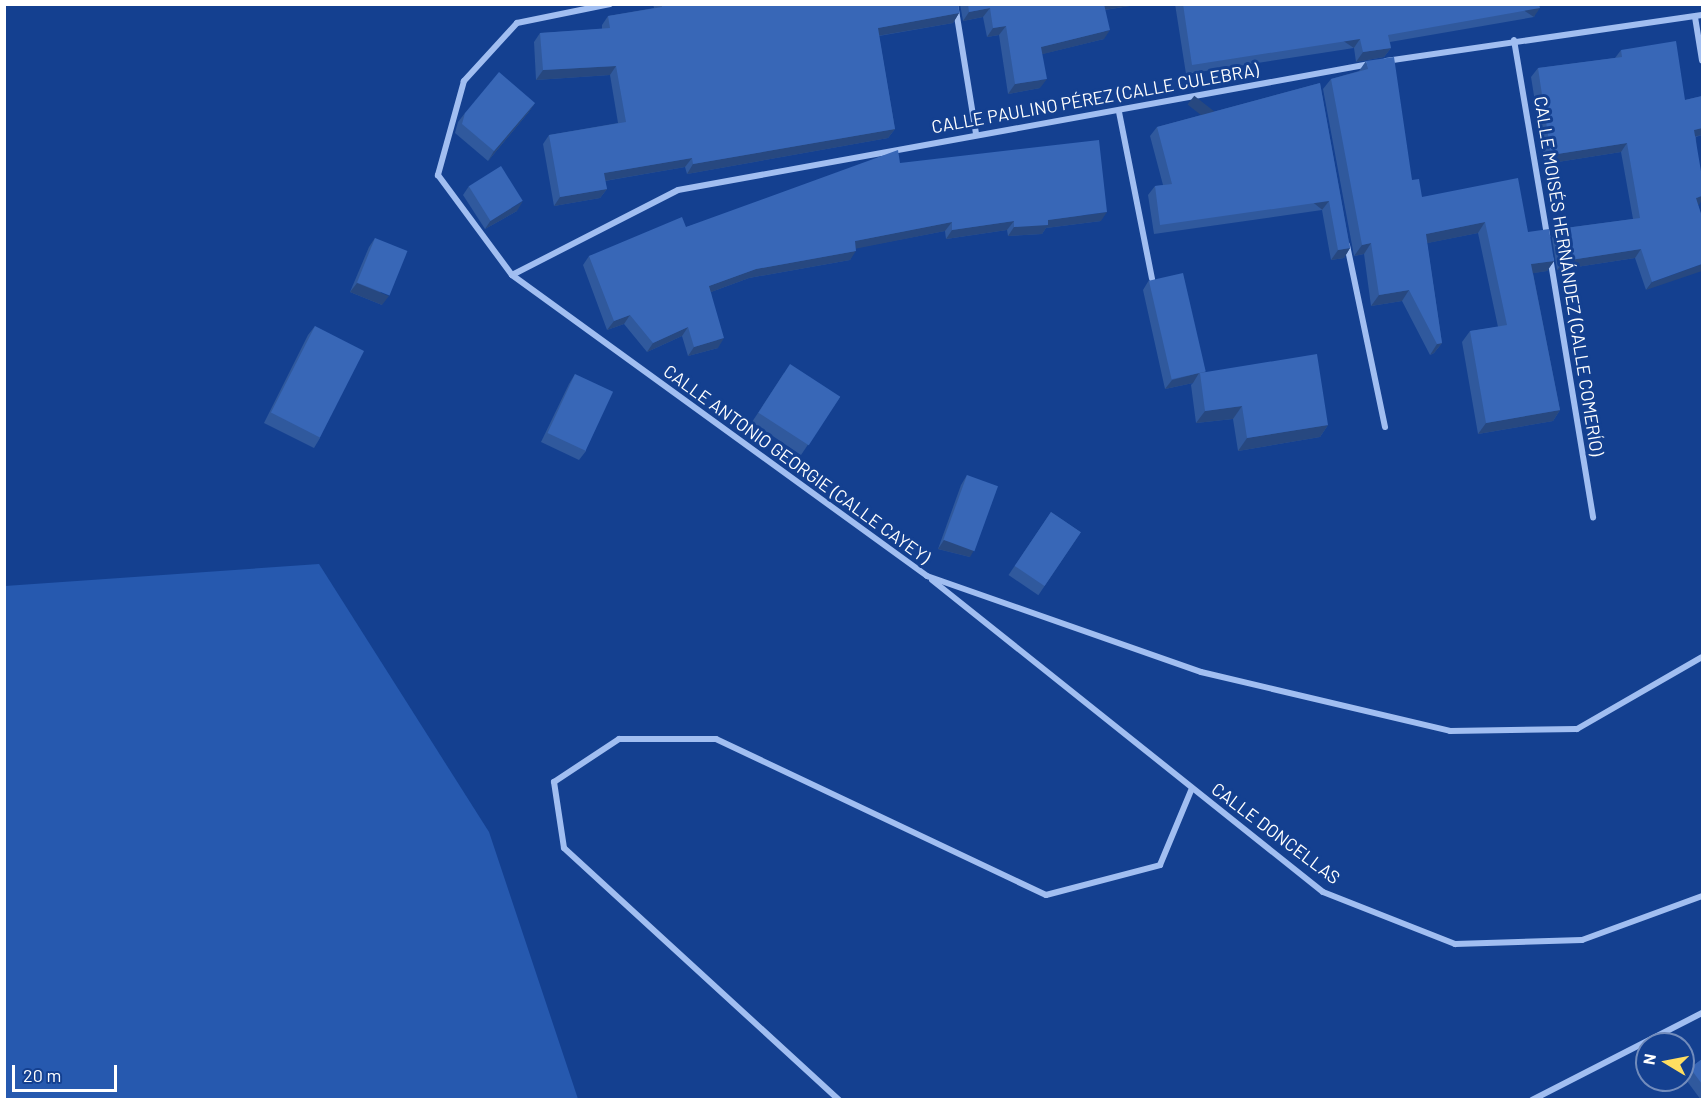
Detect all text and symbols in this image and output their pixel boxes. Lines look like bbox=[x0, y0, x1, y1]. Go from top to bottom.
street label: CALLE PAULINO PÉREZ (CALLE CULEBRA) bbox=[930, 59, 1260, 137]
street label: CALLE MOISÉS HERNÁNDEZ (CALLE COMERÍO) bbox=[1530, 94, 1608, 458]
street label: CALLE ANTONIO GEORGIE (CALLE CAYEY) bbox=[660, 360, 934, 568]
street label: CALLE DONCELLAS bbox=[1208, 778, 1344, 888]
north arrow bbox=[1635, 1032, 1695, 1092]
text: N bbox=[1638, 1052, 1659, 1066]
scale bar bbox=[15, 1053, 120, 1091]
text: 20 m bbox=[23, 1064, 61, 1086]

